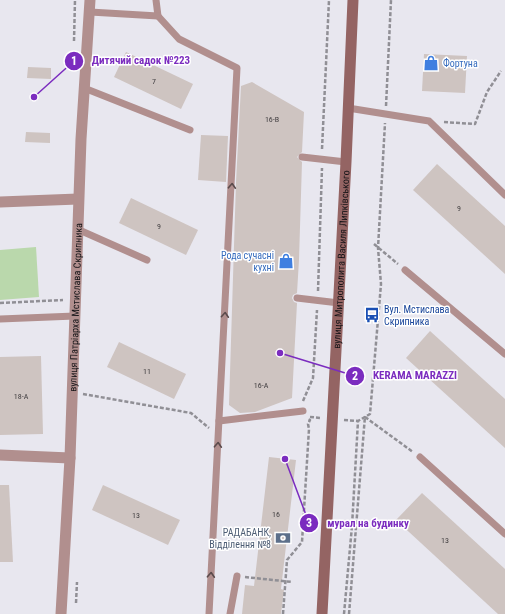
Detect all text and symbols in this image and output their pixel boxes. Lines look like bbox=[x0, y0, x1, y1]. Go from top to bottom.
callout: Дитячий садок №223 bbox=[64, 49, 199, 72]
text: 1 bbox=[71, 54, 77, 68]
text: Дитячий садок №223 bbox=[92, 54, 191, 67]
shop icon: Фортуна bbox=[422, 54, 440, 72]
place label: Фортуна bbox=[443, 57, 478, 69]
house number: 7 bbox=[152, 77, 156, 86]
house number: 16-В bbox=[265, 115, 279, 124]
street label: вулиця Митрополита Василя Липківського bbox=[331, 170, 351, 349]
one-way arrow bbox=[228, 183, 236, 189]
house number: 9 bbox=[457, 204, 461, 213]
house number: 9 bbox=[157, 222, 161, 231]
street label: вулиця Патріарха Мстислава Скрипника bbox=[67, 223, 84, 392]
place label: Рода сучасні кухні bbox=[221, 250, 274, 273]
shop icon: Рода сучасні кухні bbox=[277, 252, 295, 270]
place label: Вул. Мстислава Скрипника bbox=[384, 304, 450, 327]
bus stop icon: Вул. Мстислава Скрипника bbox=[363, 306, 381, 324]
one-way arrow bbox=[221, 312, 230, 318]
callout: KERAMA MARAZZI bbox=[345, 364, 465, 387]
house number: 11 bbox=[143, 367, 151, 376]
text: 2 bbox=[352, 369, 358, 383]
text: KERAMA MARAZZI bbox=[373, 369, 457, 382]
house number: 16-А bbox=[254, 381, 269, 390]
house number: 18-А bbox=[14, 392, 29, 401]
one-way arrow bbox=[214, 442, 222, 448]
house number: 16 bbox=[272, 510, 280, 519]
house number: 13 bbox=[132, 511, 140, 520]
callout: мурал на будинку bbox=[299, 512, 416, 535]
text: 3 bbox=[306, 516, 312, 530]
text: мурал на будинку bbox=[327, 517, 409, 530]
place label: РАДАБАНК, Відділення №8 bbox=[209, 527, 271, 550]
bank icon: РАДАБАНК, Відділення №8 bbox=[274, 529, 292, 547]
house number: 13 bbox=[441, 536, 449, 545]
one-way arrow bbox=[207, 572, 215, 578]

